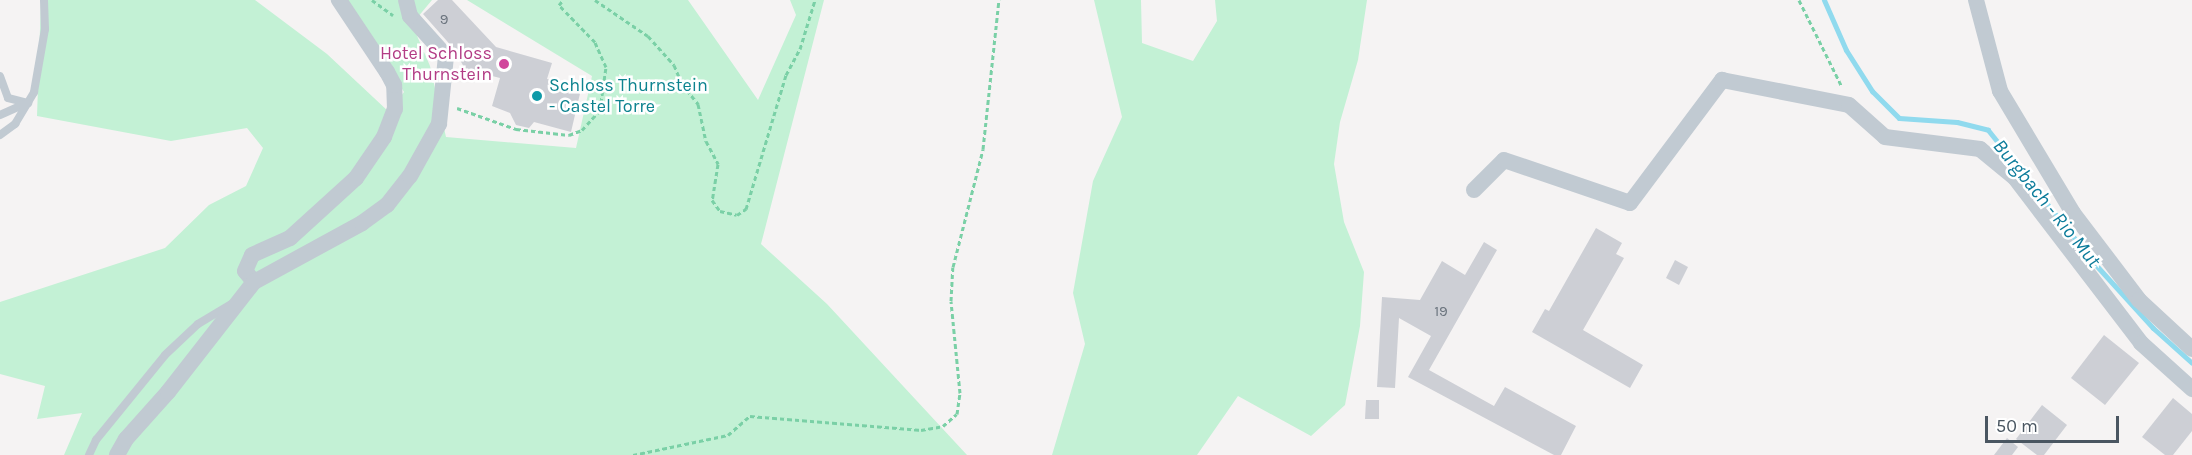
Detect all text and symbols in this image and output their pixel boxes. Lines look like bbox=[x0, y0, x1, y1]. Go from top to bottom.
house number: 9 bbox=[440, 11, 448, 29]
place label: Hotel Schloss Thurnstein bbox=[380, 43, 492, 86]
marker: Hotel Schloss Thurnstein bbox=[497, 57, 511, 71]
place label: Schloss Thurnstein - Castel Torre bbox=[549, 75, 708, 118]
marker: Schloss Thurnstein - Castel Torre bbox=[530, 89, 544, 103]
water label: Burgbach - Rio Mut bbox=[1988, 134, 2106, 272]
house number: 19 bbox=[1434, 303, 1448, 321]
scale bar bbox=[1988, 404, 2122, 442]
text: 50 m bbox=[1996, 415, 2038, 437]

